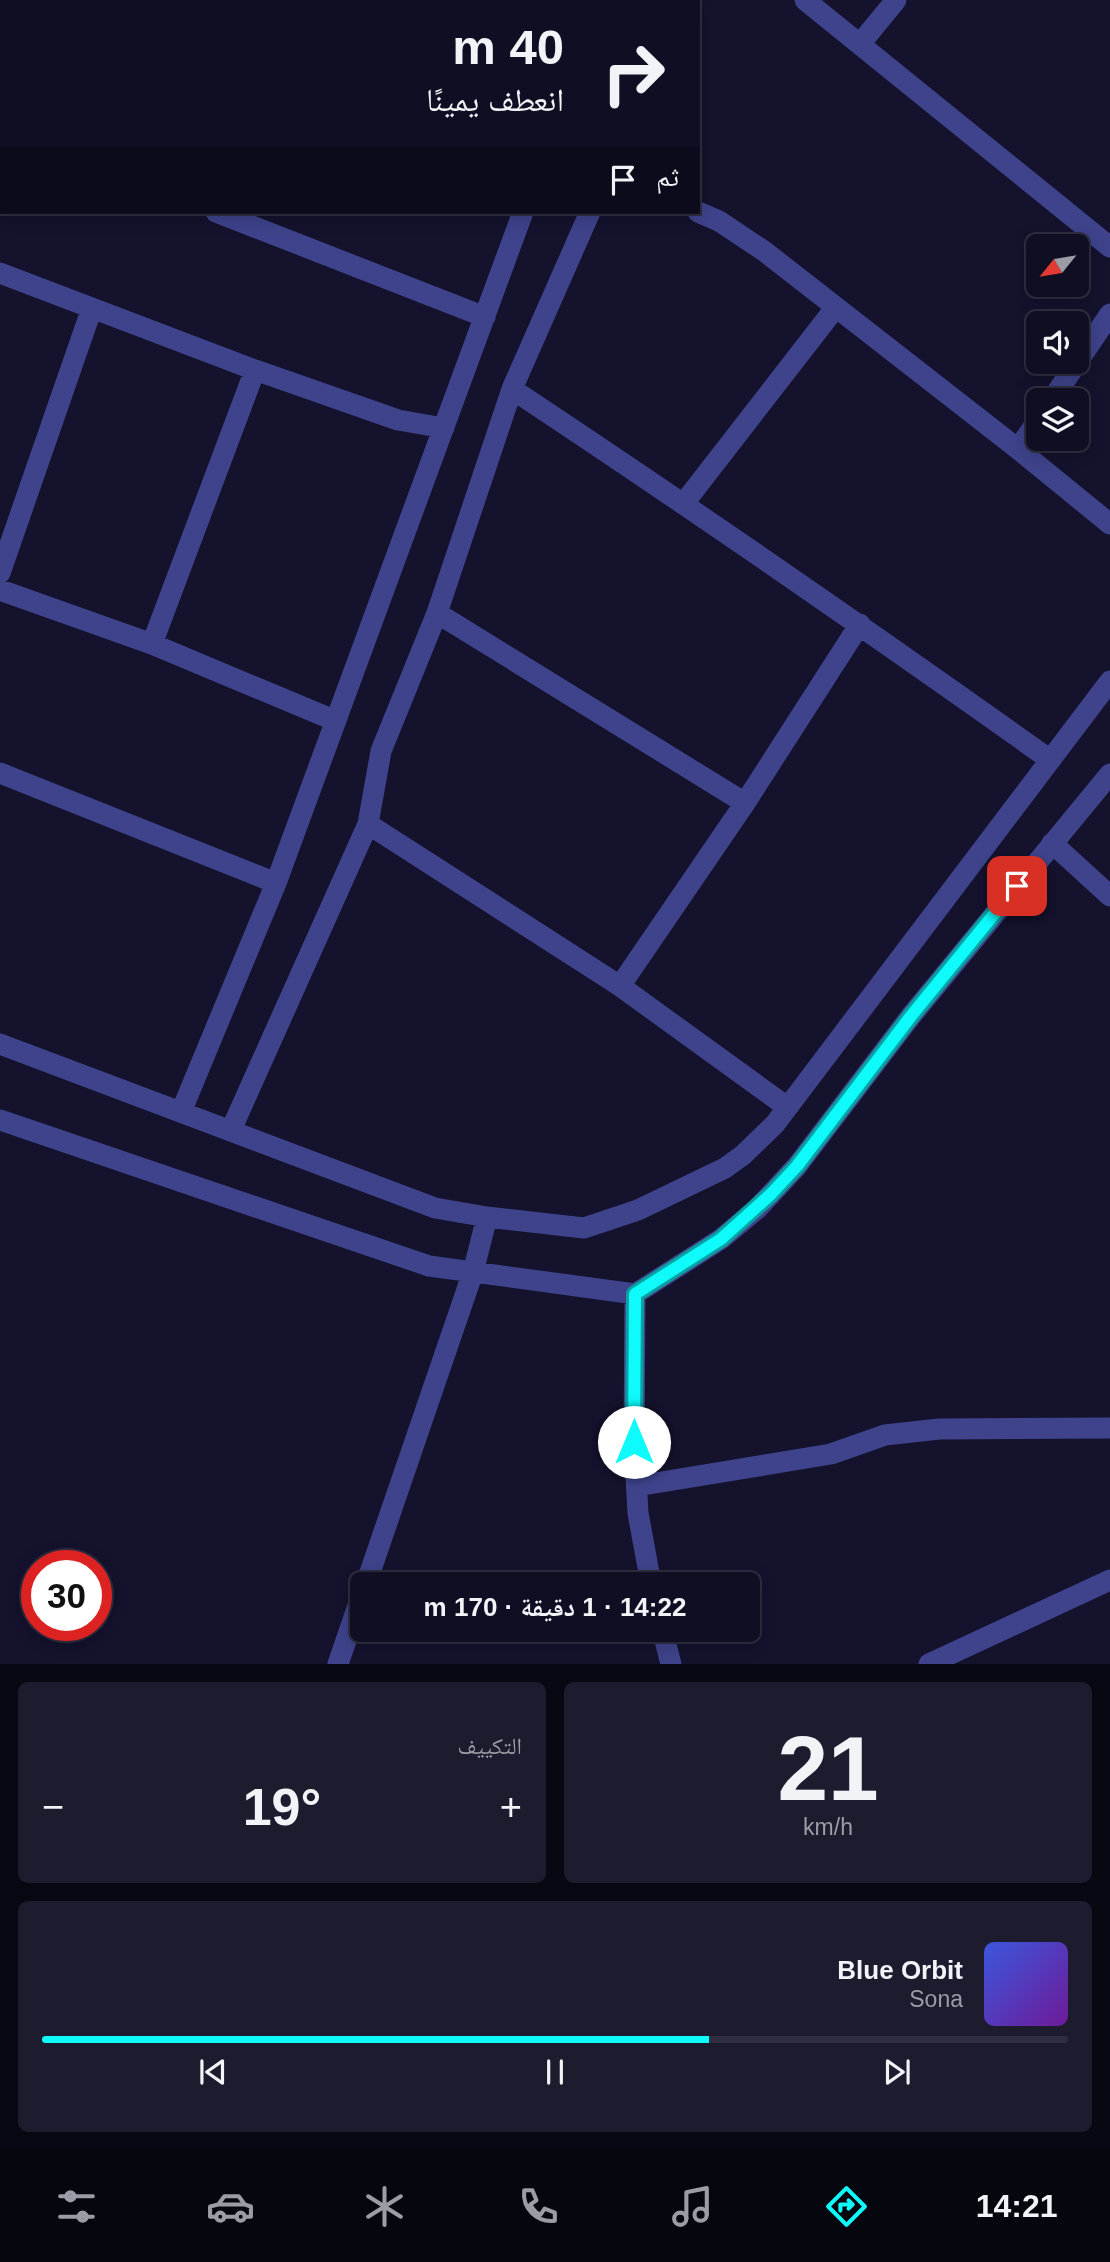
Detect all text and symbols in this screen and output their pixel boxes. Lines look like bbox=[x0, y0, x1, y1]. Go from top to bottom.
text: 40 m bbox=[452, 20, 564, 74]
icon: right bbox=[588, 28, 679, 119]
text: انعطف يمينًا bbox=[426, 82, 564, 118]
icon: arrive bbox=[604, 161, 642, 199]
text: ثم bbox=[656, 162, 679, 192]
north arrow bbox=[1026, 234, 1088, 298]
map controls bbox=[1026, 234, 1089, 451]
button: sound bbox=[1026, 311, 1089, 374]
button: layers bbox=[1026, 388, 1089, 451]
pin bbox=[987, 856, 1047, 916]
icon: arrive bbox=[998, 867, 1036, 905]
position arrow bbox=[597, 1405, 671, 1479]
speed limit sign: 30 bbox=[21, 1550, 112, 1641]
text: 14:22 · 1 دقيقة · 170 m bbox=[424, 1592, 686, 1622]
text: 21 bbox=[777, 1718, 879, 1819]
text: التكييف bbox=[457, 1733, 522, 1759]
text: 19° bbox=[243, 1778, 321, 1836]
text: − bbox=[42, 1786, 64, 1828]
text: + bbox=[500, 1786, 522, 1828]
text: km/h bbox=[803, 1814, 853, 1840]
text: Blue Orbit bbox=[837, 1955, 963, 1985]
text: Sona bbox=[909, 1986, 963, 2012]
icon: previous bbox=[194, 2053, 232, 2091]
icon: pause bbox=[536, 2053, 574, 2091]
icon: next bbox=[878, 2053, 916, 2091]
icon: filters bbox=[52, 2182, 101, 2231]
icon: car bbox=[206, 2182, 255, 2231]
icon: climate bbox=[360, 2182, 409, 2231]
icon: phone bbox=[514, 2182, 563, 2231]
icon: music bbox=[668, 2182, 717, 2231]
icon: directions bbox=[822, 2182, 871, 2231]
text: 14:21 bbox=[976, 2188, 1058, 2224]

